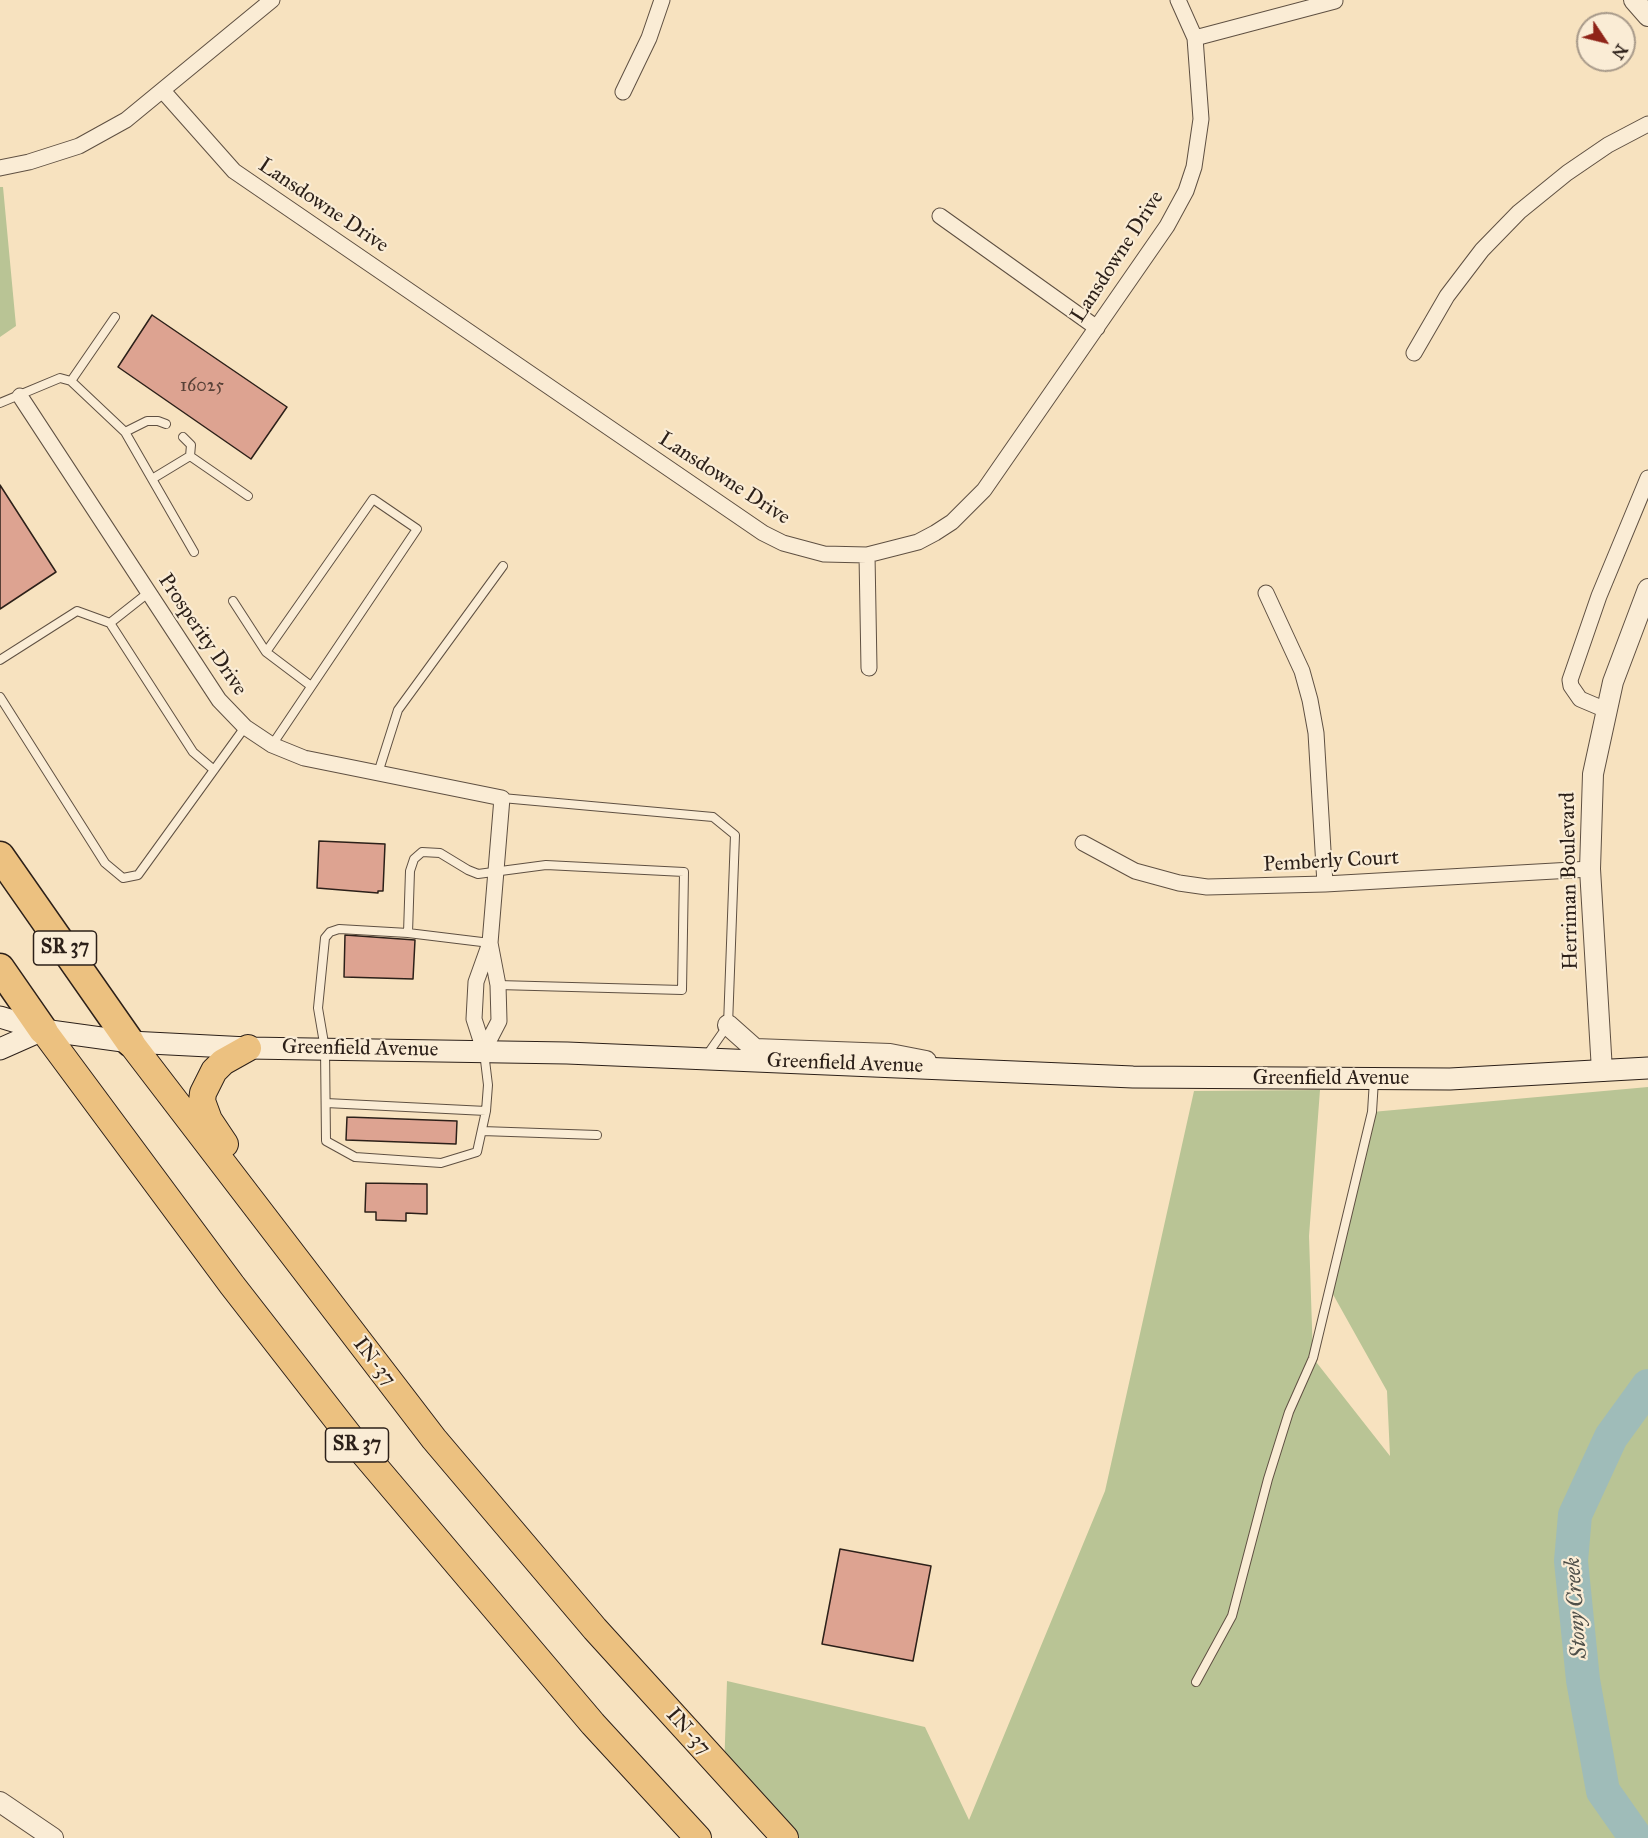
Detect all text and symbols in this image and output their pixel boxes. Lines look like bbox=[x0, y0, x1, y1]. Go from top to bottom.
north arrow bbox=[1576, 12, 1636, 72]
text: N bbox=[1608, 40, 1631, 62]
street label: Lansdowne Drive bbox=[253, 153, 393, 259]
street label: Lansdowne Drive bbox=[1066, 187, 1170, 327]
house number: 16025 bbox=[180, 376, 224, 398]
street label: Lansdowne Drive bbox=[654, 427, 794, 531]
street label: Prosperity Drive bbox=[152, 569, 252, 701]
street label: Herriman Boulevard bbox=[1556, 792, 1584, 970]
street label: Pemberly Court bbox=[1263, 846, 1399, 878]
road number: SR 37 bbox=[34, 931, 97, 965]
street label: Greenfield Avenue bbox=[282, 1035, 438, 1063]
street label: Greenfield Avenue bbox=[766, 1049, 924, 1079]
street label: Greenfield Avenue bbox=[1253, 1066, 1409, 1092]
street label: IN-37 bbox=[347, 1333, 401, 1391]
road number: SR 37 bbox=[326, 1428, 388, 1462]
water label: Stony Creek bbox=[1560, 1557, 1594, 1659]
street label: IN-37 bbox=[660, 1703, 716, 1761]

